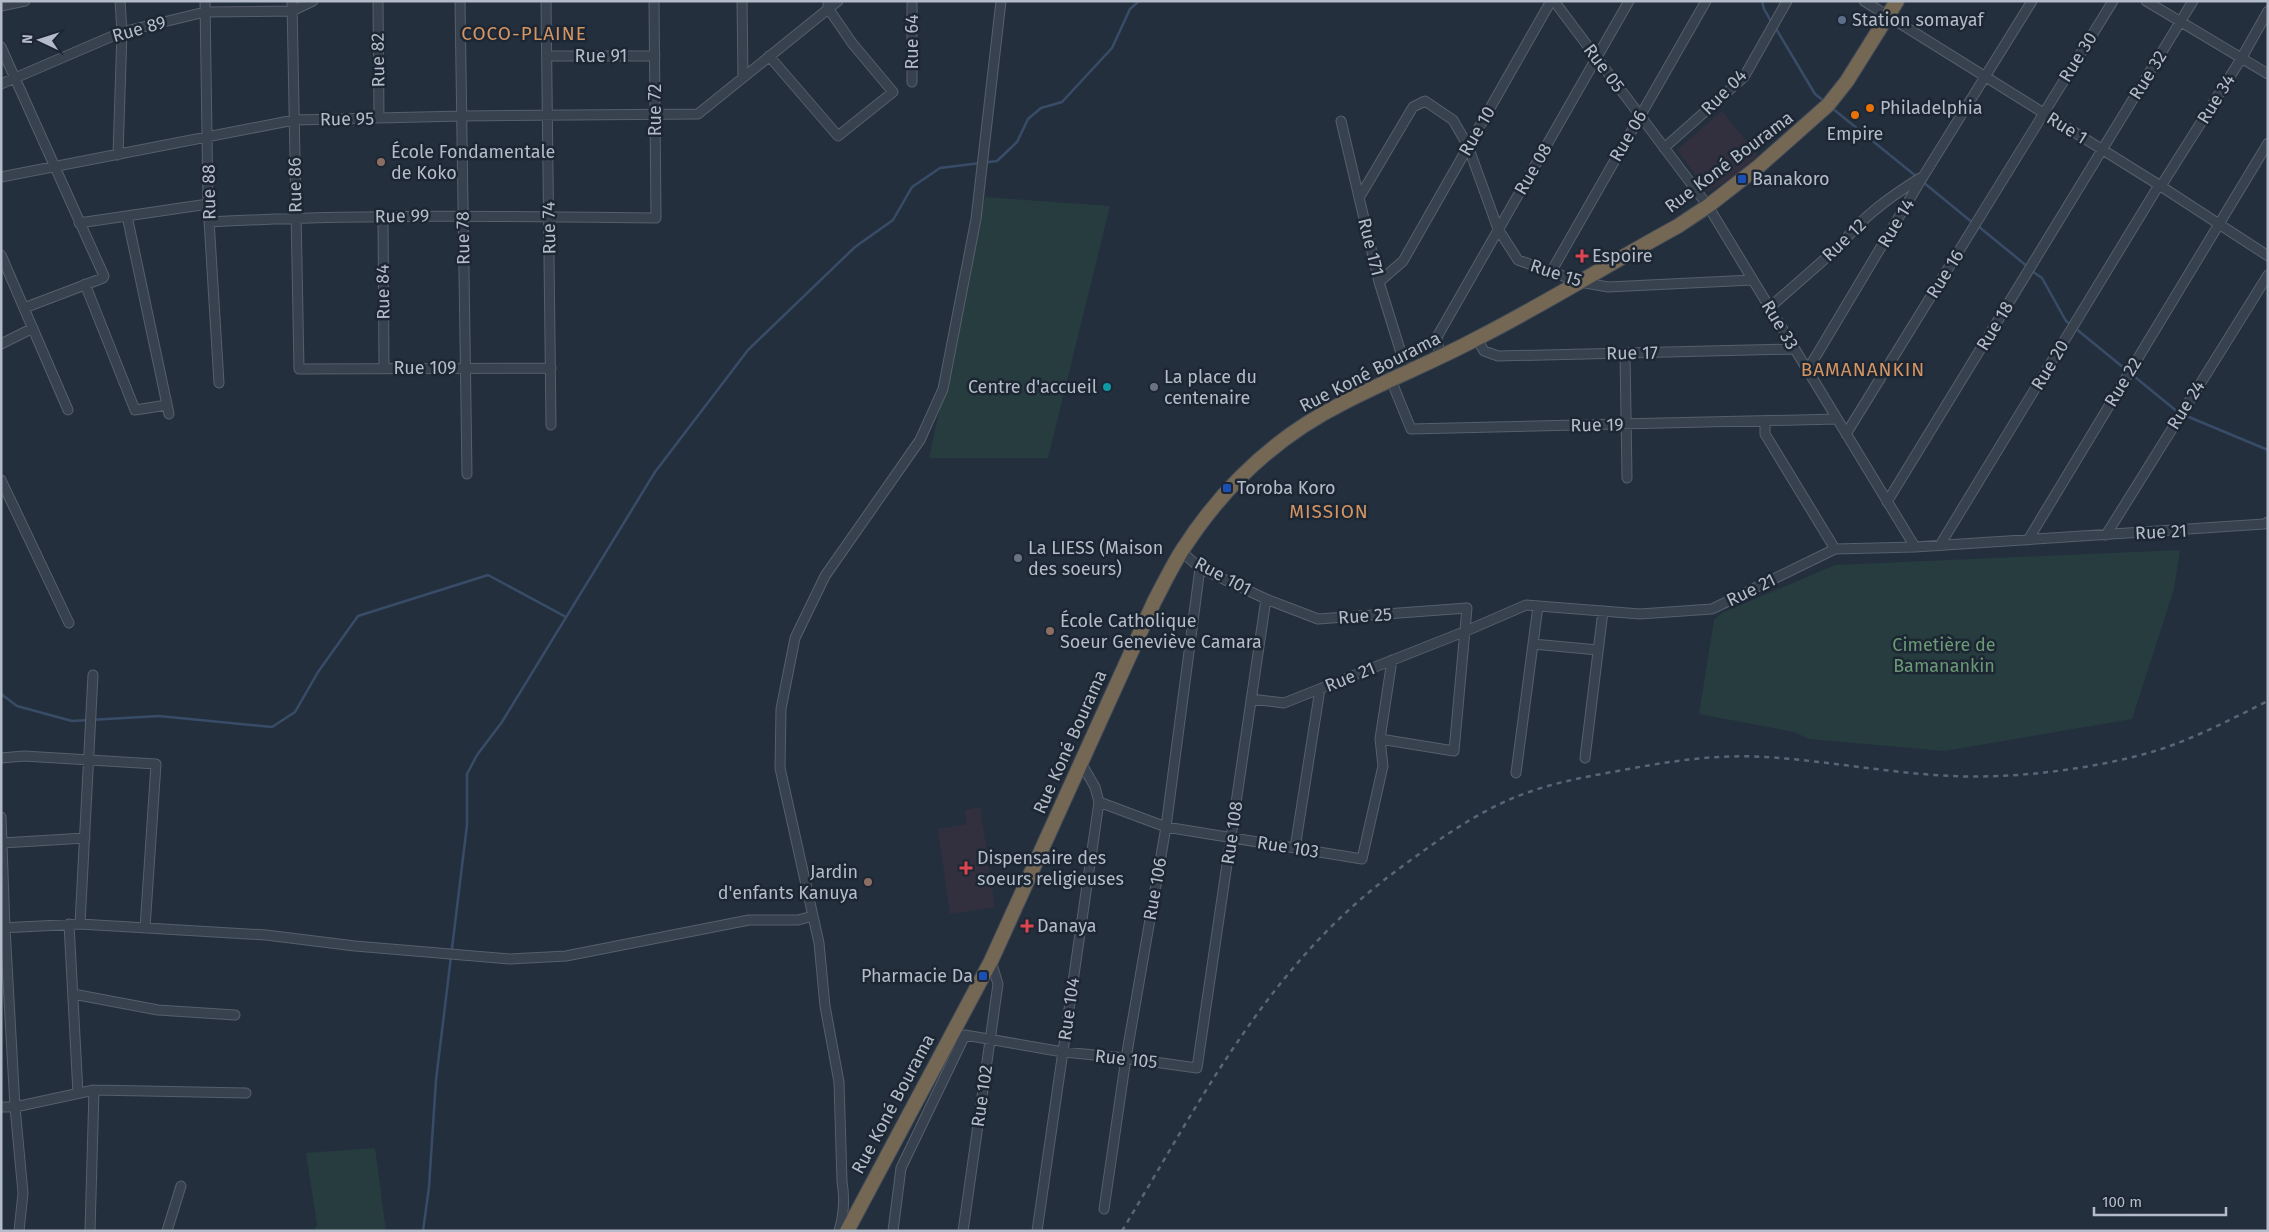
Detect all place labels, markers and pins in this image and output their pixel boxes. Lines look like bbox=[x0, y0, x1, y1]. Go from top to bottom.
place label: Station somayaf bbox=[1852, 9, 1986, 31]
marker: Station somayaf bbox=[1836, 14, 1848, 26]
place label: Philadelphia bbox=[1880, 97, 1983, 119]
marker: Philadelphia bbox=[1864, 102, 1876, 114]
marker: Empire bbox=[1849, 109, 1861, 121]
place label: Empire bbox=[1827, 123, 1883, 145]
place label: École Fondamentale de Koko bbox=[391, 140, 555, 184]
marker: École Fondamentale de Koko bbox=[375, 156, 387, 168]
place label: Banakoro bbox=[1752, 168, 1830, 190]
marker: Banakoro bbox=[1736, 173, 1748, 185]
place label: Espoire bbox=[1592, 245, 1652, 267]
marker: Espoire bbox=[1576, 250, 1588, 262]
place label: La place du centenaire bbox=[1164, 366, 1257, 409]
place label: Centre d'accueil bbox=[968, 376, 1097, 398]
marker: Centre d'accueil bbox=[1101, 381, 1113, 393]
marker: La place du centenaire bbox=[1148, 381, 1160, 393]
place label: Toroba Koro bbox=[1237, 477, 1336, 499]
marker: Toroba Koro bbox=[1221, 482, 1233, 494]
place label: La LIESS (Maison des soeurs) bbox=[1028, 537, 1163, 580]
marker: La LIESS (Maison des soeurs) bbox=[1012, 552, 1024, 564]
place label: École Catholique Soeur Geneviève Camara bbox=[1060, 609, 1262, 653]
marker: École Catholique Soeur Geneviève Camara bbox=[1044, 625, 1056, 637]
place label: Dispensaire des soeurs religieuses bbox=[977, 847, 1124, 890]
place label: Jardin d'enfants Kanuya bbox=[718, 861, 858, 904]
marker: Dispensaire des soeurs religieuses bbox=[959, 861, 973, 875]
marker: Jardin d'enfants Kanuya bbox=[862, 876, 874, 888]
place label: Danaya bbox=[1037, 915, 1097, 937]
marker: Danaya bbox=[1021, 920, 1033, 932]
place label: Pharmacie Da bbox=[861, 965, 973, 987]
marker: Pharmacie Da bbox=[977, 970, 989, 982]

